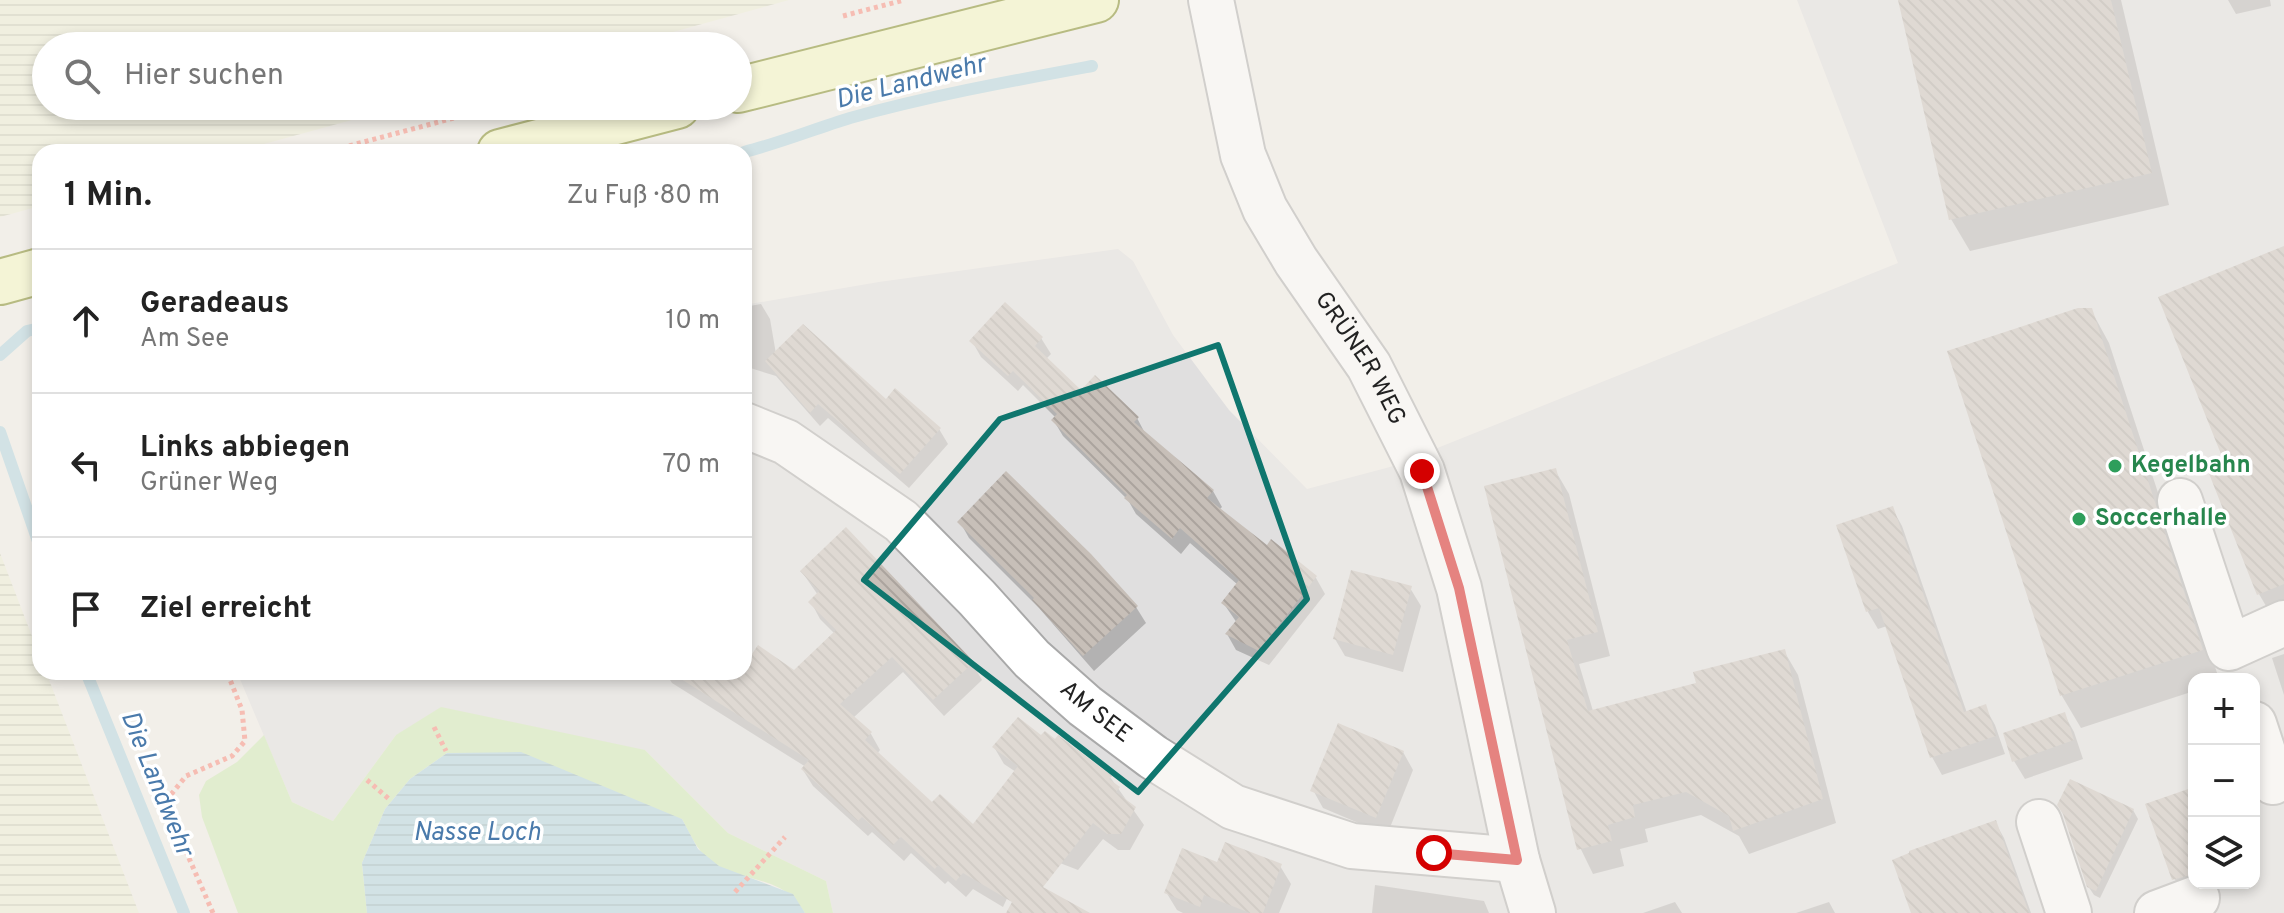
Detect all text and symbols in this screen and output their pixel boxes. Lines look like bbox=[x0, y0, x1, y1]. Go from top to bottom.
search box bbox=[32, 32, 752, 120]
water label: Die Landwehr bbox=[832, 48, 992, 118]
icon: search bbox=[60, 54, 104, 98]
text: Hier suchen bbox=[124, 58, 284, 95]
text: 1 Min. bbox=[64, 175, 152, 218]
text: Zu Fuß · 80 m bbox=[567, 180, 720, 213]
text: Geradeaus bbox=[140, 286, 289, 323]
street label: GRÜNER WEG bbox=[1307, 286, 1411, 430]
icon: ahead bbox=[64, 299, 108, 343]
text: 10 m bbox=[665, 305, 720, 338]
text: Am See bbox=[140, 323, 229, 356]
text: Links abbiegen bbox=[140, 430, 350, 467]
icon: left bbox=[64, 443, 108, 487]
text: 70 m bbox=[662, 449, 720, 482]
place label: Kegelbahn bbox=[2131, 451, 2251, 481]
route end bbox=[1404, 453, 1440, 489]
marker: Kegelbahn bbox=[2106, 457, 2124, 475]
text: Grüner Weg bbox=[140, 467, 278, 500]
place label: Soccerhalle bbox=[2095, 504, 2227, 534]
marker: Soccerhalle bbox=[2070, 510, 2088, 528]
icon: arrive bbox=[64, 587, 108, 631]
text: Ziel erreicht bbox=[140, 591, 312, 628]
map controls bbox=[2188, 673, 2260, 889]
button: + bbox=[2188, 673, 2260, 745]
street label: AM SEE bbox=[1053, 675, 1137, 750]
water label: Die Landwehr bbox=[112, 706, 201, 863]
button: − bbox=[2188, 745, 2260, 817]
water label: Nasse Loch bbox=[413, 817, 541, 850]
button: layers bbox=[2188, 817, 2260, 889]
route start bbox=[1416, 835, 1452, 871]

